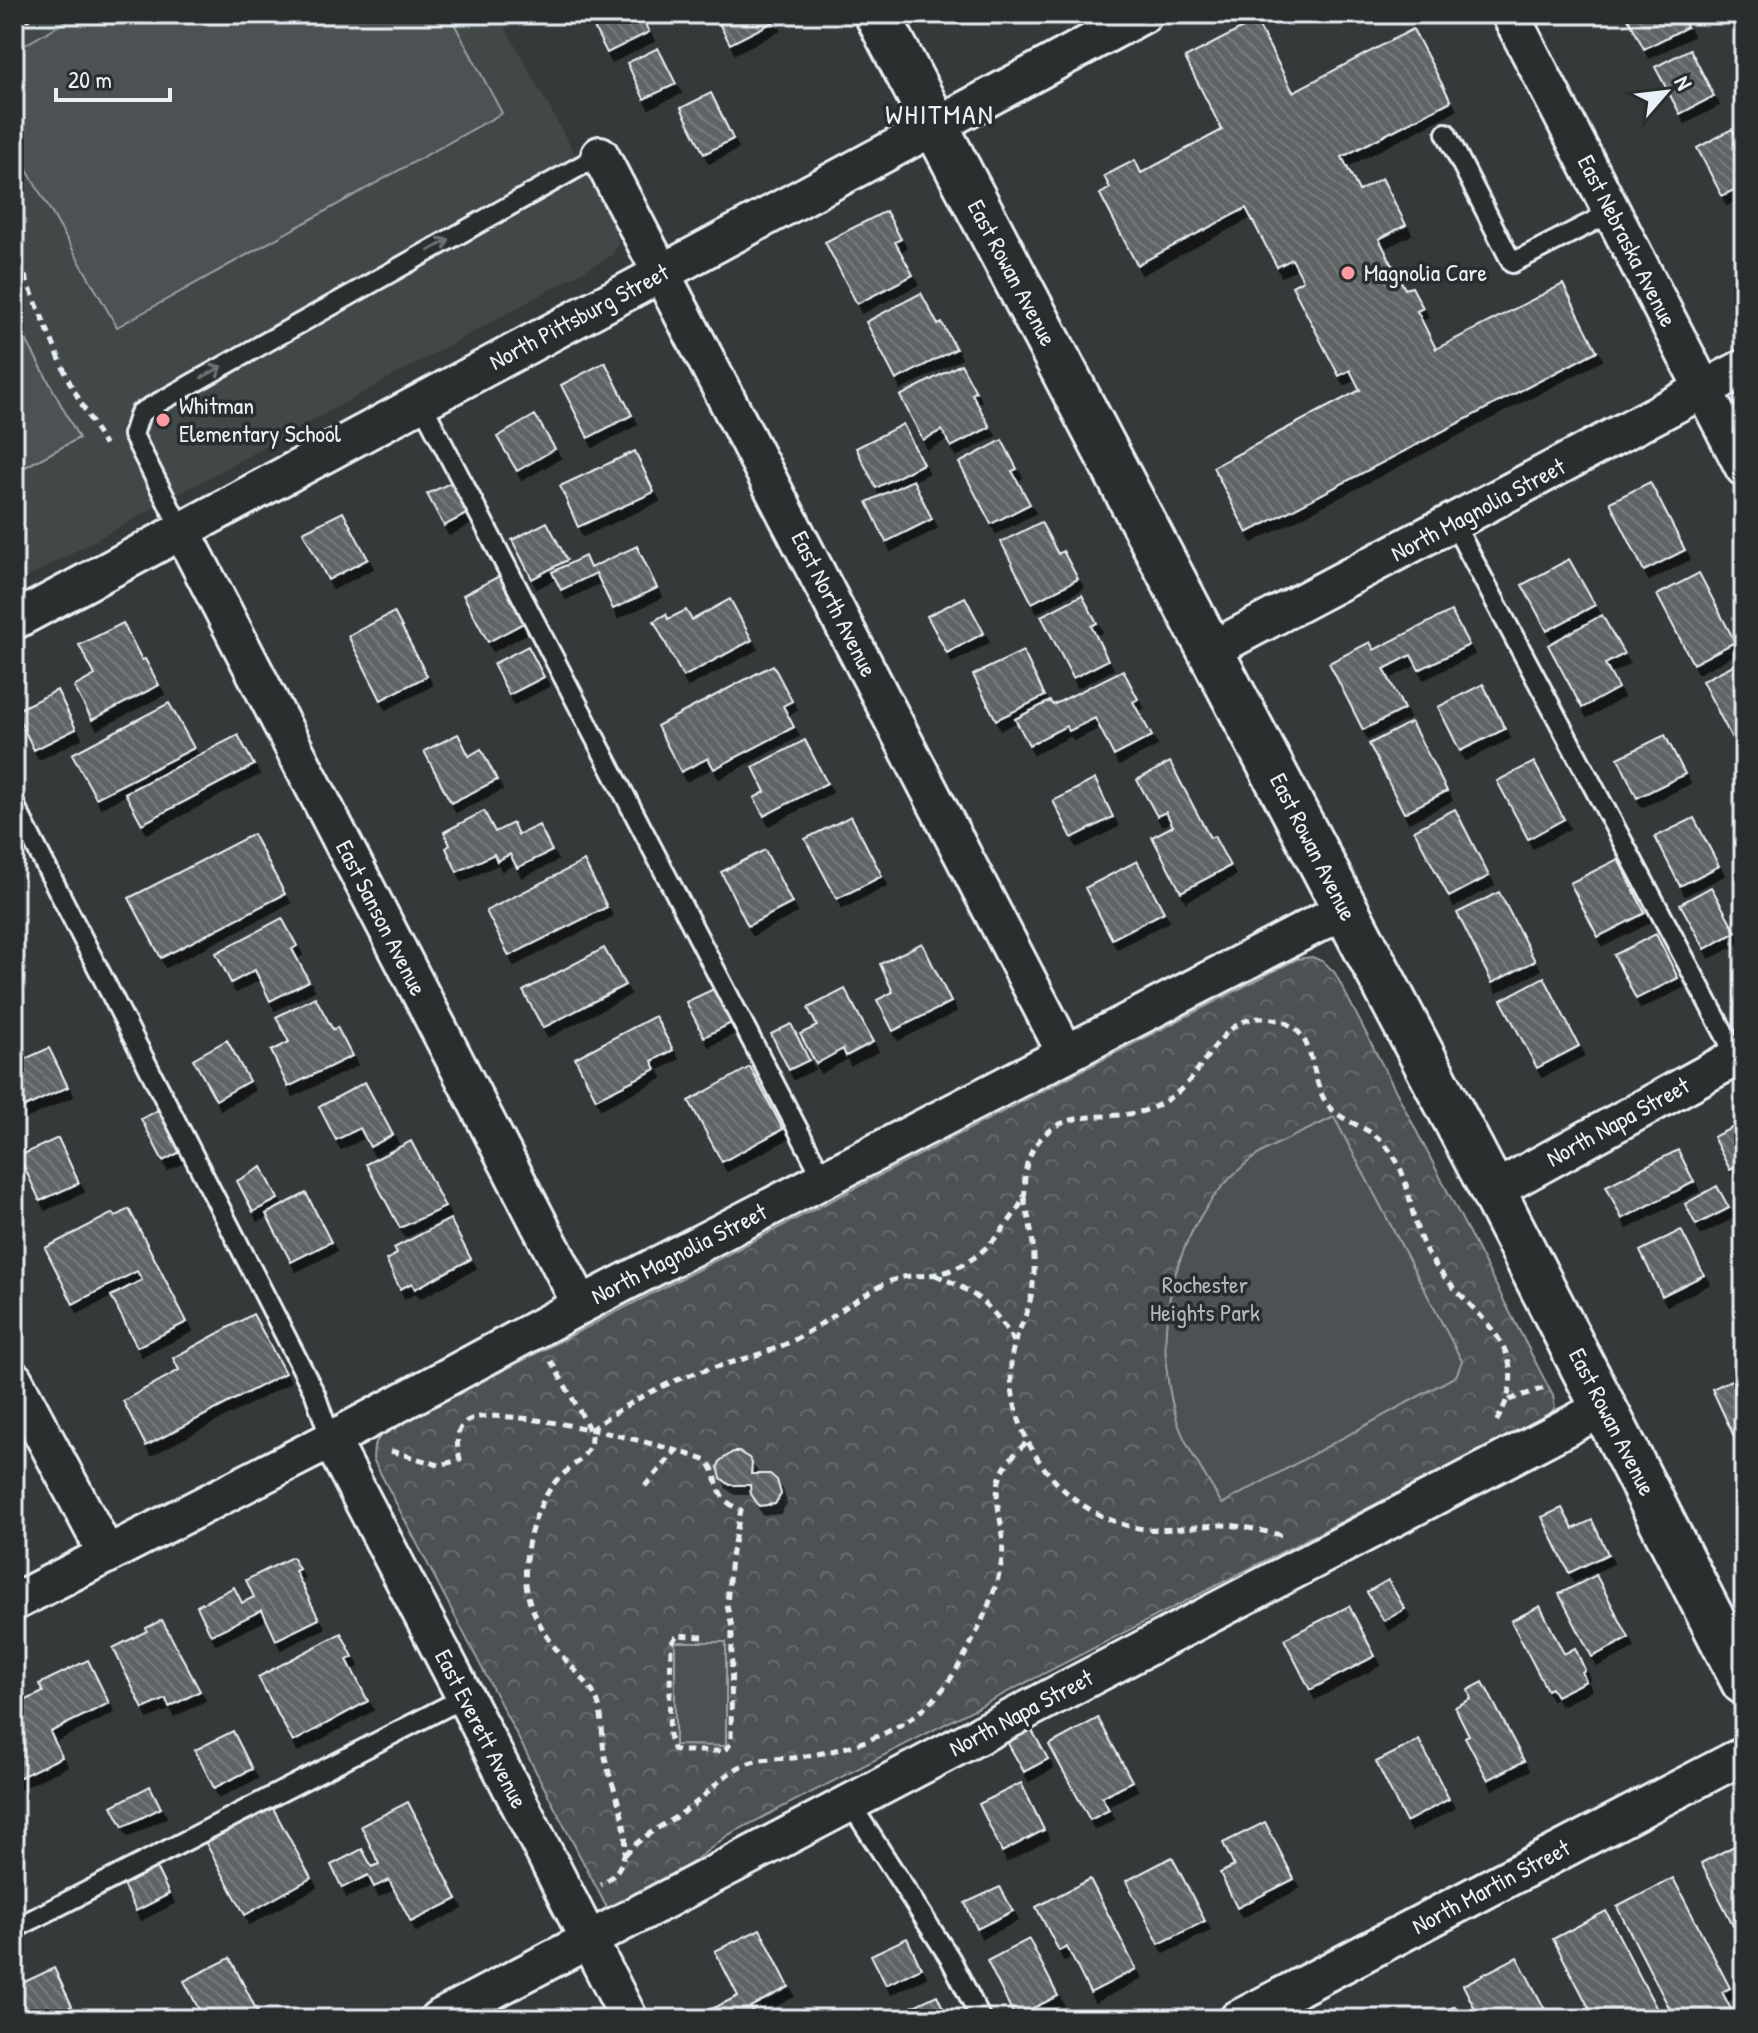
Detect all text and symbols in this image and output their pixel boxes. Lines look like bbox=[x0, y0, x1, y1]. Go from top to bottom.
scale bar bbox=[56, 52, 170, 102]
north arrow bbox=[1626, 52, 1706, 132]
text: 20 m bbox=[68, 63, 112, 95]
text: N bbox=[1668, 70, 1700, 95]
district label: WHITMAN bbox=[885, 95, 995, 133]
street label: East Nebraska Avenue bbox=[1571, 149, 1685, 332]
street label: East Rowan Avenue bbox=[961, 194, 1065, 352]
one-way arrow bbox=[427, 237, 450, 253]
street label: North Pittsburg Street bbox=[483, 255, 675, 377]
place label: Magnolia Care bbox=[1364, 256, 1487, 288]
marker: Magnolia Care bbox=[1339, 264, 1357, 282]
one-way arrow bbox=[200, 364, 224, 379]
place label: Whitman Elementary School bbox=[179, 389, 342, 449]
marker: Whitman Elementary School bbox=[154, 411, 172, 429]
street label: North Magnolia Street bbox=[1385, 449, 1571, 569]
street label: East North Avenue bbox=[784, 525, 886, 682]
street label: East Rowan Avenue bbox=[1263, 767, 1365, 926]
street label: East Sanson Avenue bbox=[329, 834, 435, 1001]
street label: North Napa Street bbox=[1540, 1068, 1695, 1174]
street label: North Magnolia Street bbox=[585, 1195, 772, 1311]
park label: Rochester Heights Park bbox=[1150, 1268, 1260, 1328]
street label: East Rowan Avenue bbox=[1562, 1342, 1664, 1501]
street label: East Everett Avenue bbox=[428, 1644, 536, 1814]
street label: North Napa Street bbox=[943, 1660, 1099, 1764]
street label: North Martin Street bbox=[1406, 1831, 1576, 1941]

